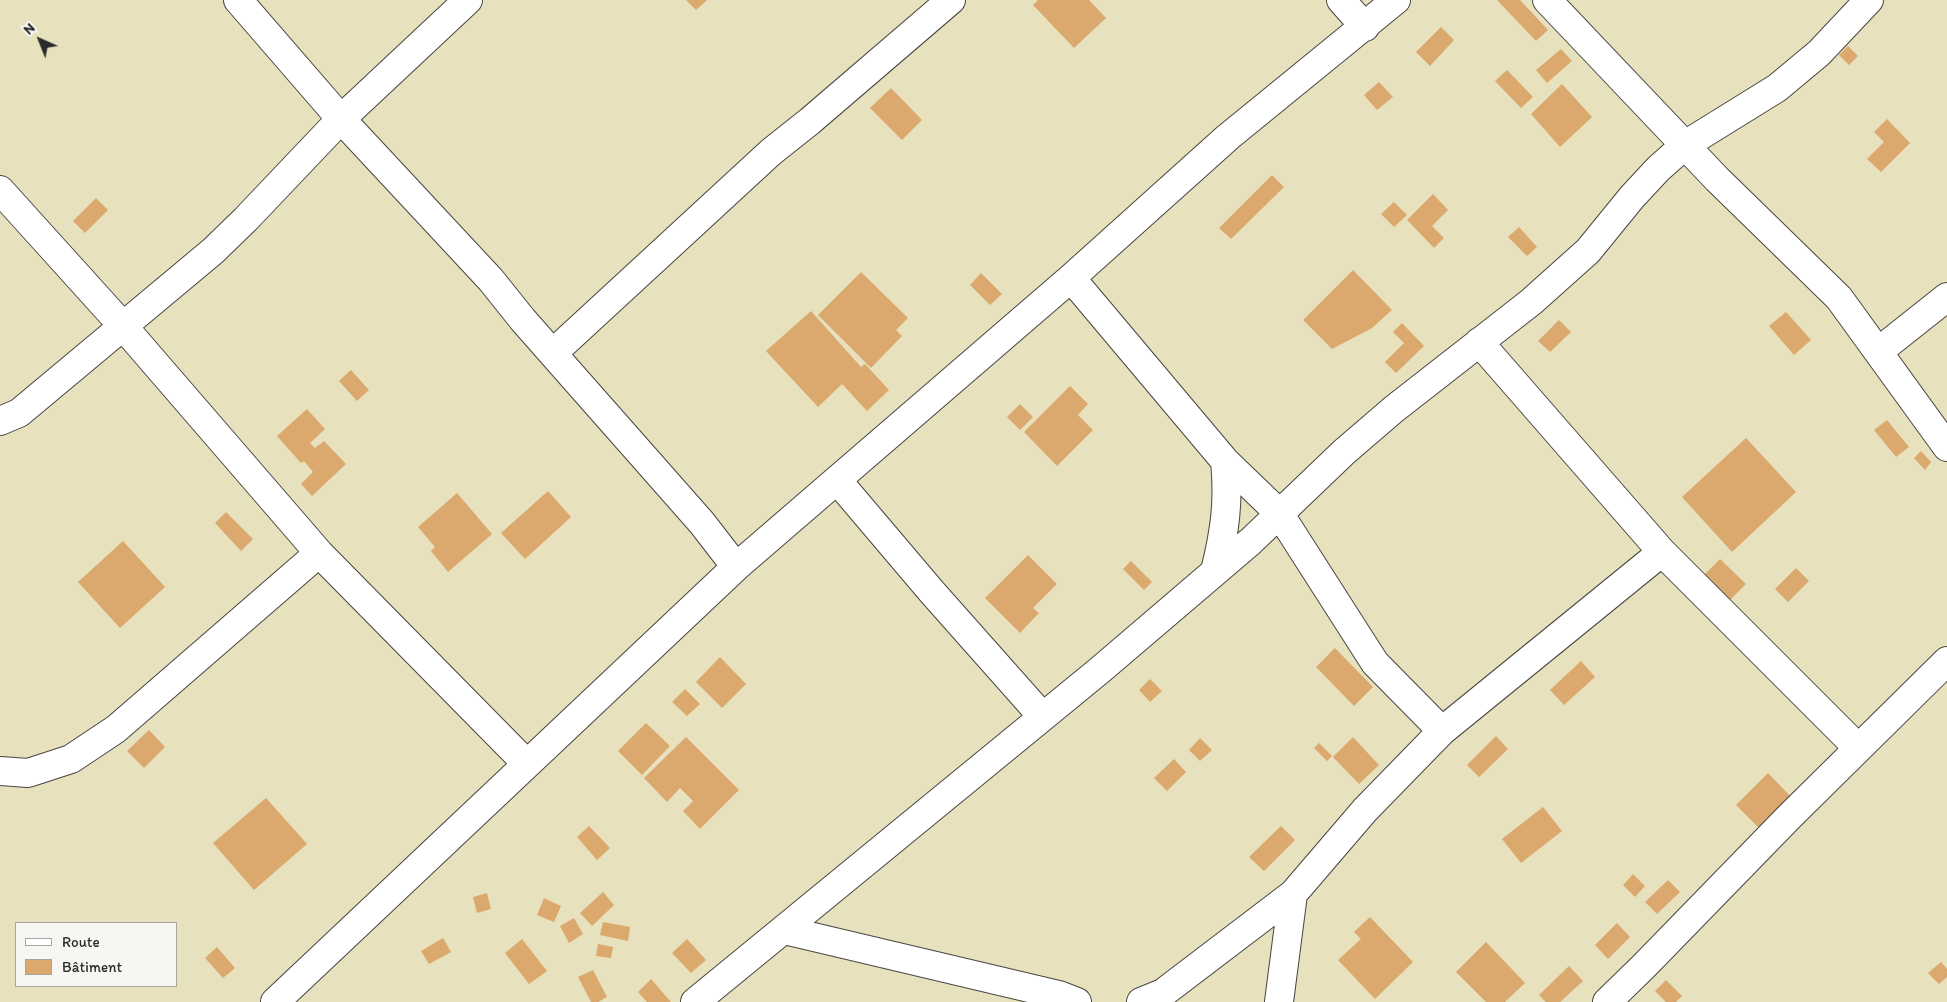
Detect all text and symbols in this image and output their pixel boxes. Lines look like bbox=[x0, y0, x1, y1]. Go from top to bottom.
north arrow bbox=[15, 15, 65, 65]
text: N bbox=[20, 19, 39, 38]
legend bbox=[15, 922, 178, 987]
text: Route bbox=[62, 933, 100, 951]
text: Bâtiment bbox=[62, 958, 122, 976]

